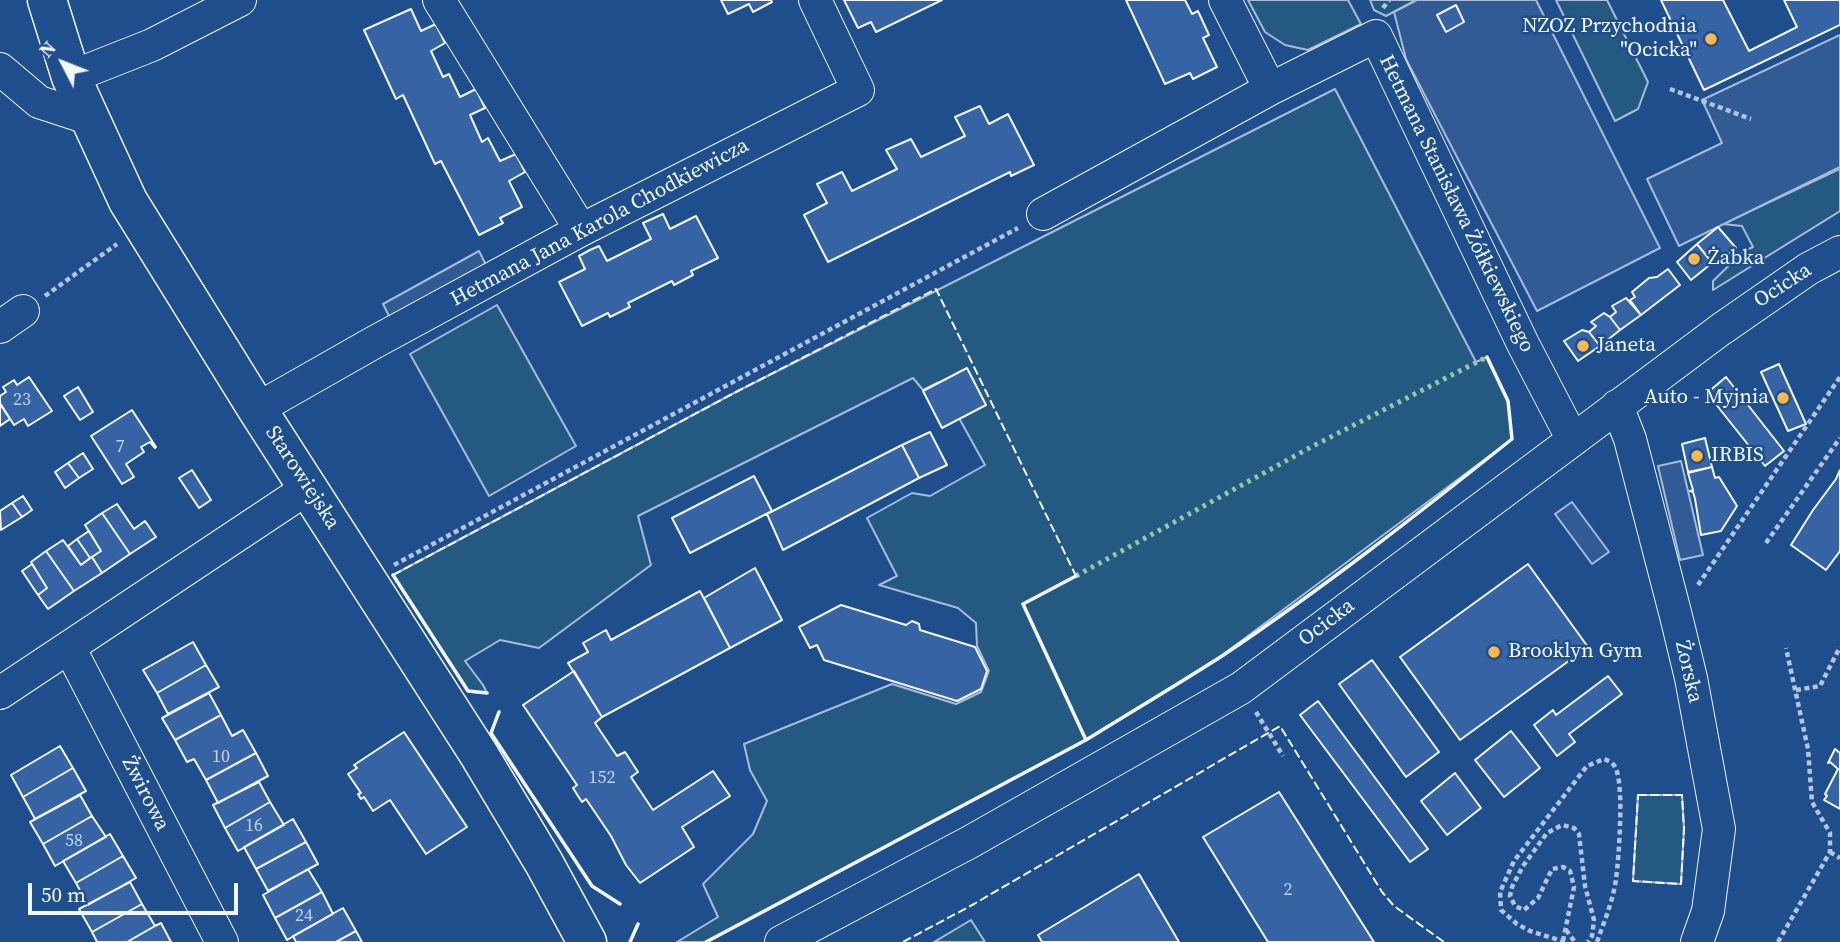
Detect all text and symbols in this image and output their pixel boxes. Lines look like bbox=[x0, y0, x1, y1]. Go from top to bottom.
place label: NZOZ Przychodnia "Ocicka" bbox=[1522, 14, 1697, 64]
north arrow bbox=[28, 28, 98, 98]
marker: NZOZ Przychodnia "Ocicka" bbox=[1703, 31, 1719, 47]
text: N bbox=[33, 35, 62, 63]
street label: Hetmana Stanisława Żółkiewskiego bbox=[1373, 51, 1539, 357]
street label: Hetmana Jana Karola Chodkiewicza bbox=[447, 133, 753, 313]
place label: Żabka bbox=[1708, 246, 1764, 272]
marker: Żabka bbox=[1686, 251, 1702, 267]
street label: Ocicka bbox=[1749, 258, 1817, 314]
place label: Janeta bbox=[1597, 333, 1656, 359]
marker: Janeta bbox=[1575, 338, 1591, 354]
place label: Auto - Myjnia bbox=[1644, 385, 1769, 411]
house number: 23 bbox=[13, 389, 31, 411]
marker: Auto - Myjnia bbox=[1775, 390, 1791, 406]
street label: Starowiejska bbox=[259, 422, 345, 534]
house number: 7 bbox=[116, 436, 124, 458]
place label: IRBIS bbox=[1711, 443, 1764, 469]
marker: IRBIS bbox=[1689, 448, 1705, 464]
street label: Ocicka bbox=[1294, 594, 1360, 652]
place label: Brooklyn Gym bbox=[1508, 639, 1643, 665]
street label: Żorska bbox=[1669, 639, 1707, 705]
marker: Brooklyn Gym bbox=[1486, 644, 1502, 660]
house number: 10 bbox=[212, 746, 230, 768]
street label: Żwirowa bbox=[116, 753, 174, 835]
house number: 152 bbox=[589, 767, 615, 789]
house number: 16 bbox=[245, 815, 263, 837]
house number: 58 bbox=[65, 830, 83, 852]
scale bar bbox=[32, 869, 242, 913]
house number: 2 bbox=[1284, 879, 1292, 901]
text: 50 m bbox=[41, 880, 86, 909]
house number: 24 bbox=[295, 905, 313, 927]

